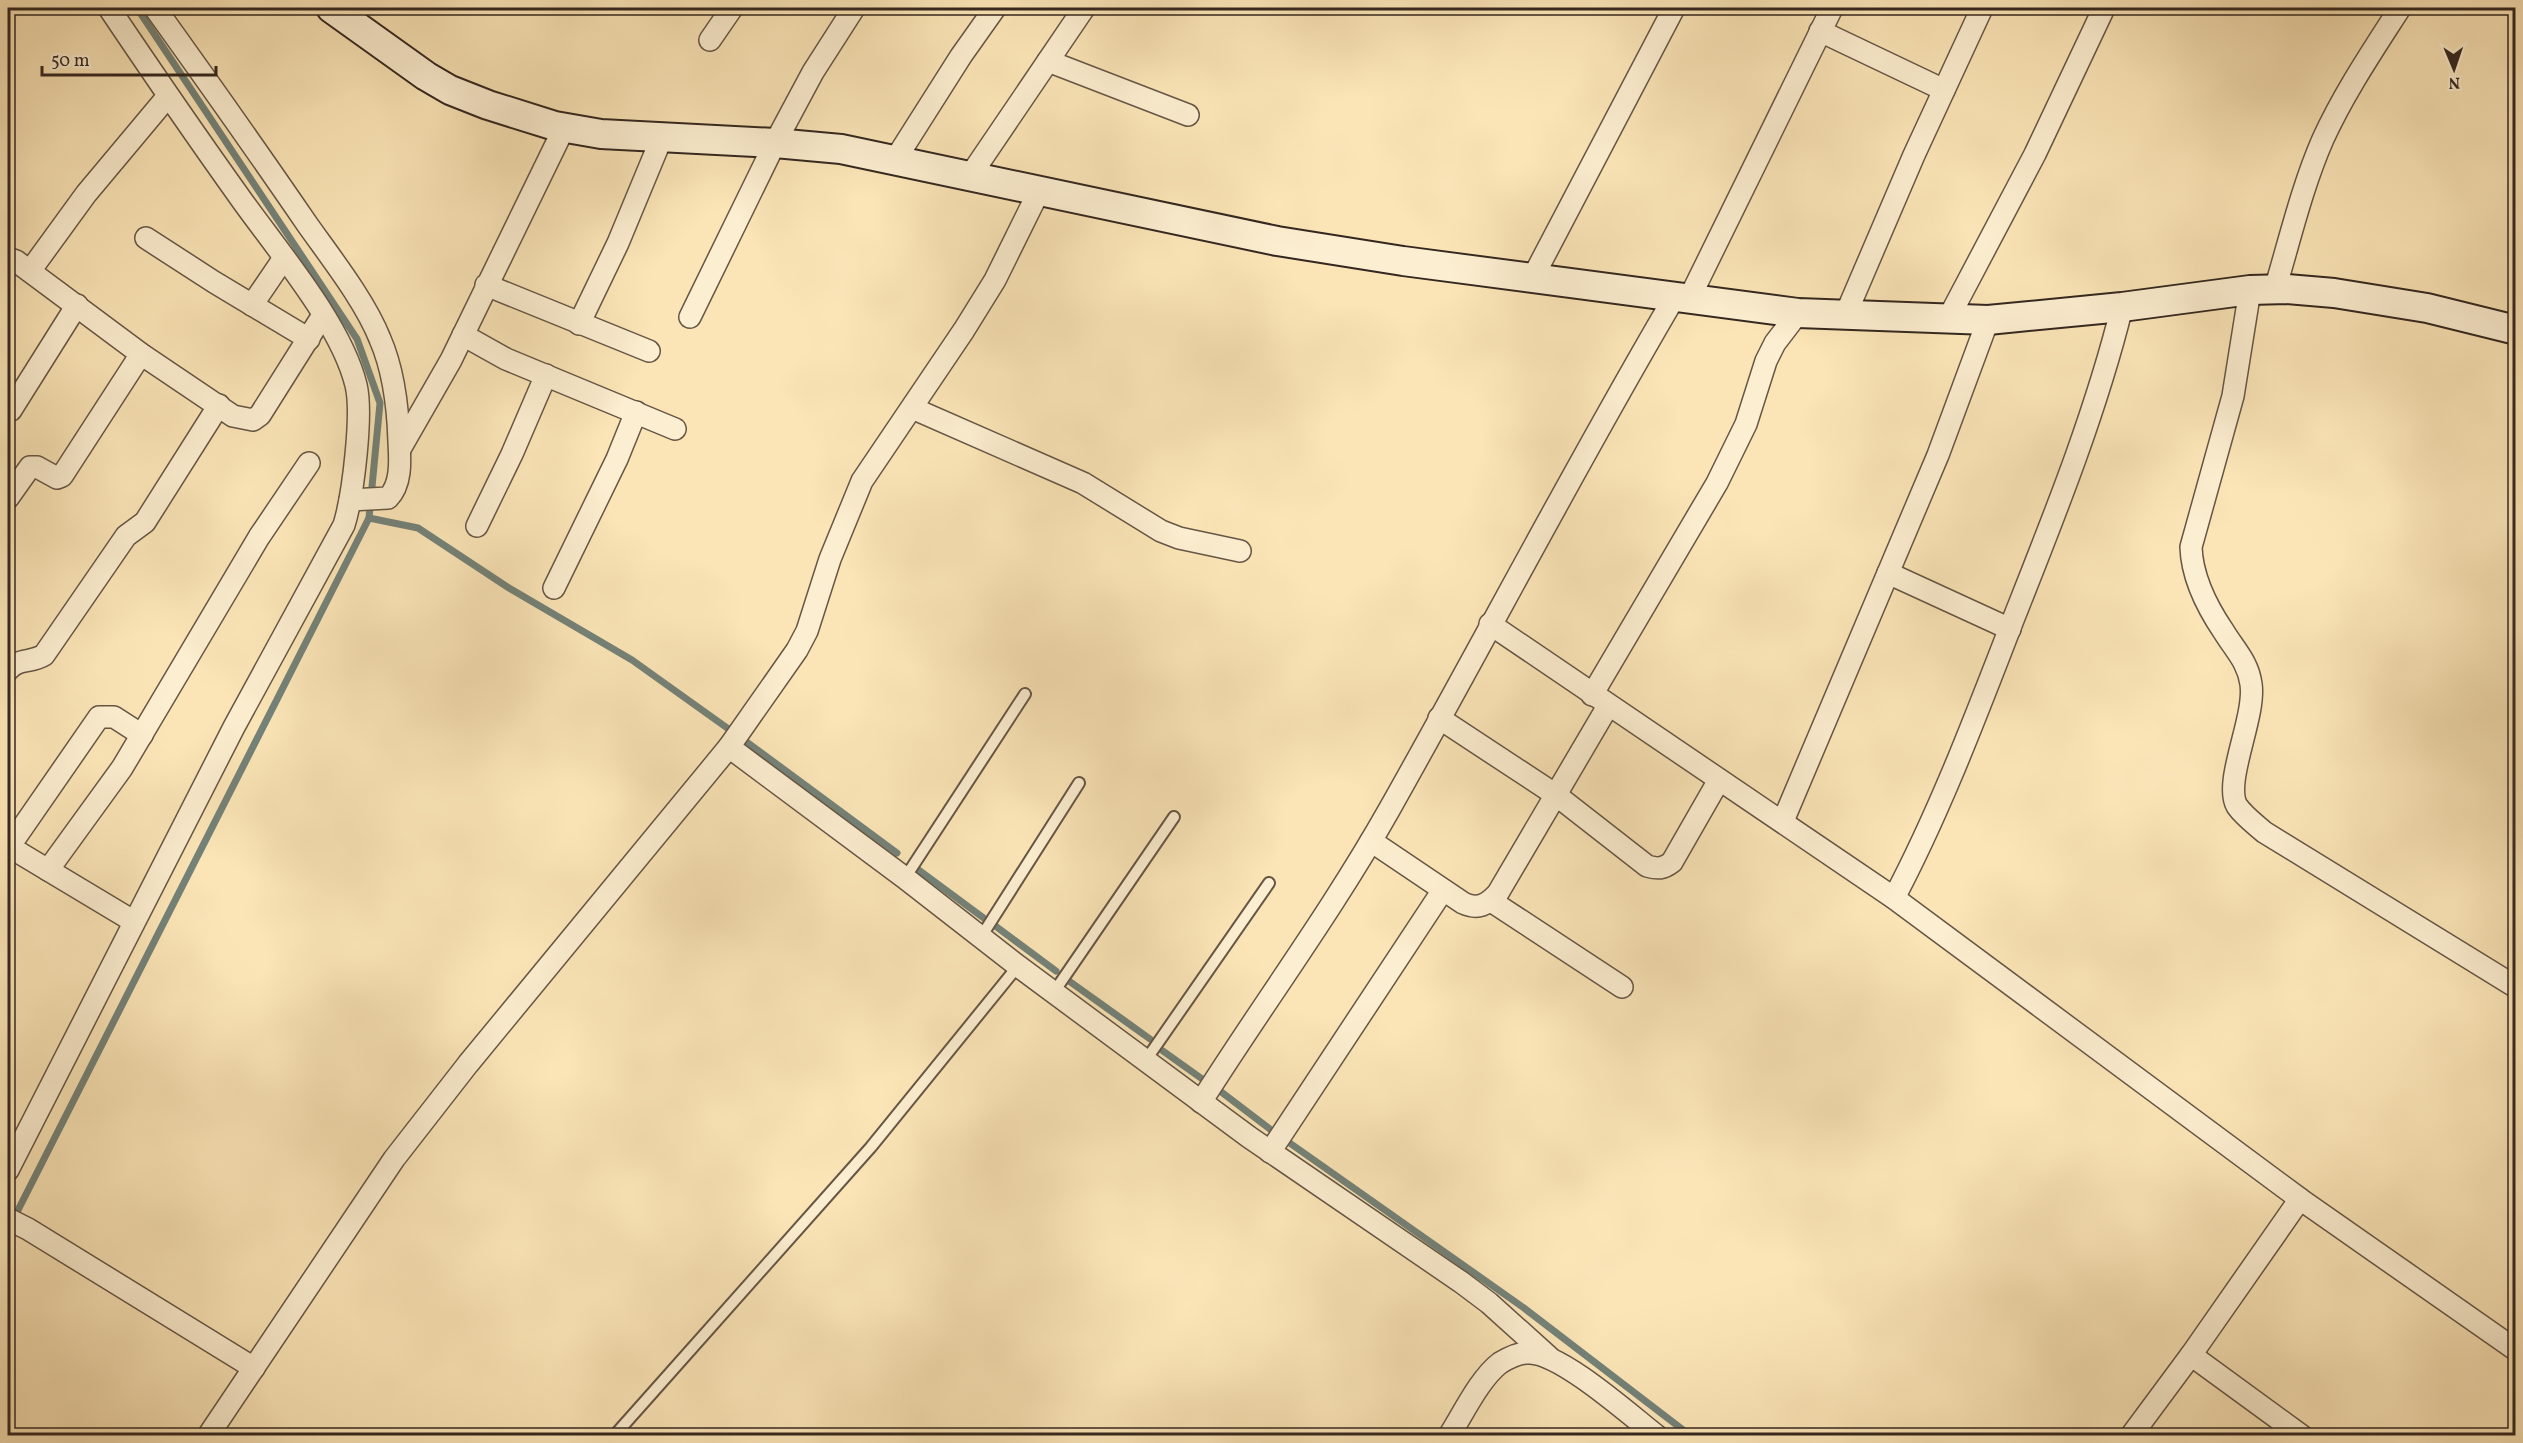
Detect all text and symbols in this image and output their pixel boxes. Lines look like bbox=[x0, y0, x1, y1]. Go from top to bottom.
scale bar bbox=[42, 39, 216, 77]
north arrow bbox=[2424, 39, 2484, 99]
text: 50 m bbox=[51, 49, 90, 74]
text: N bbox=[2448, 71, 2461, 93]

